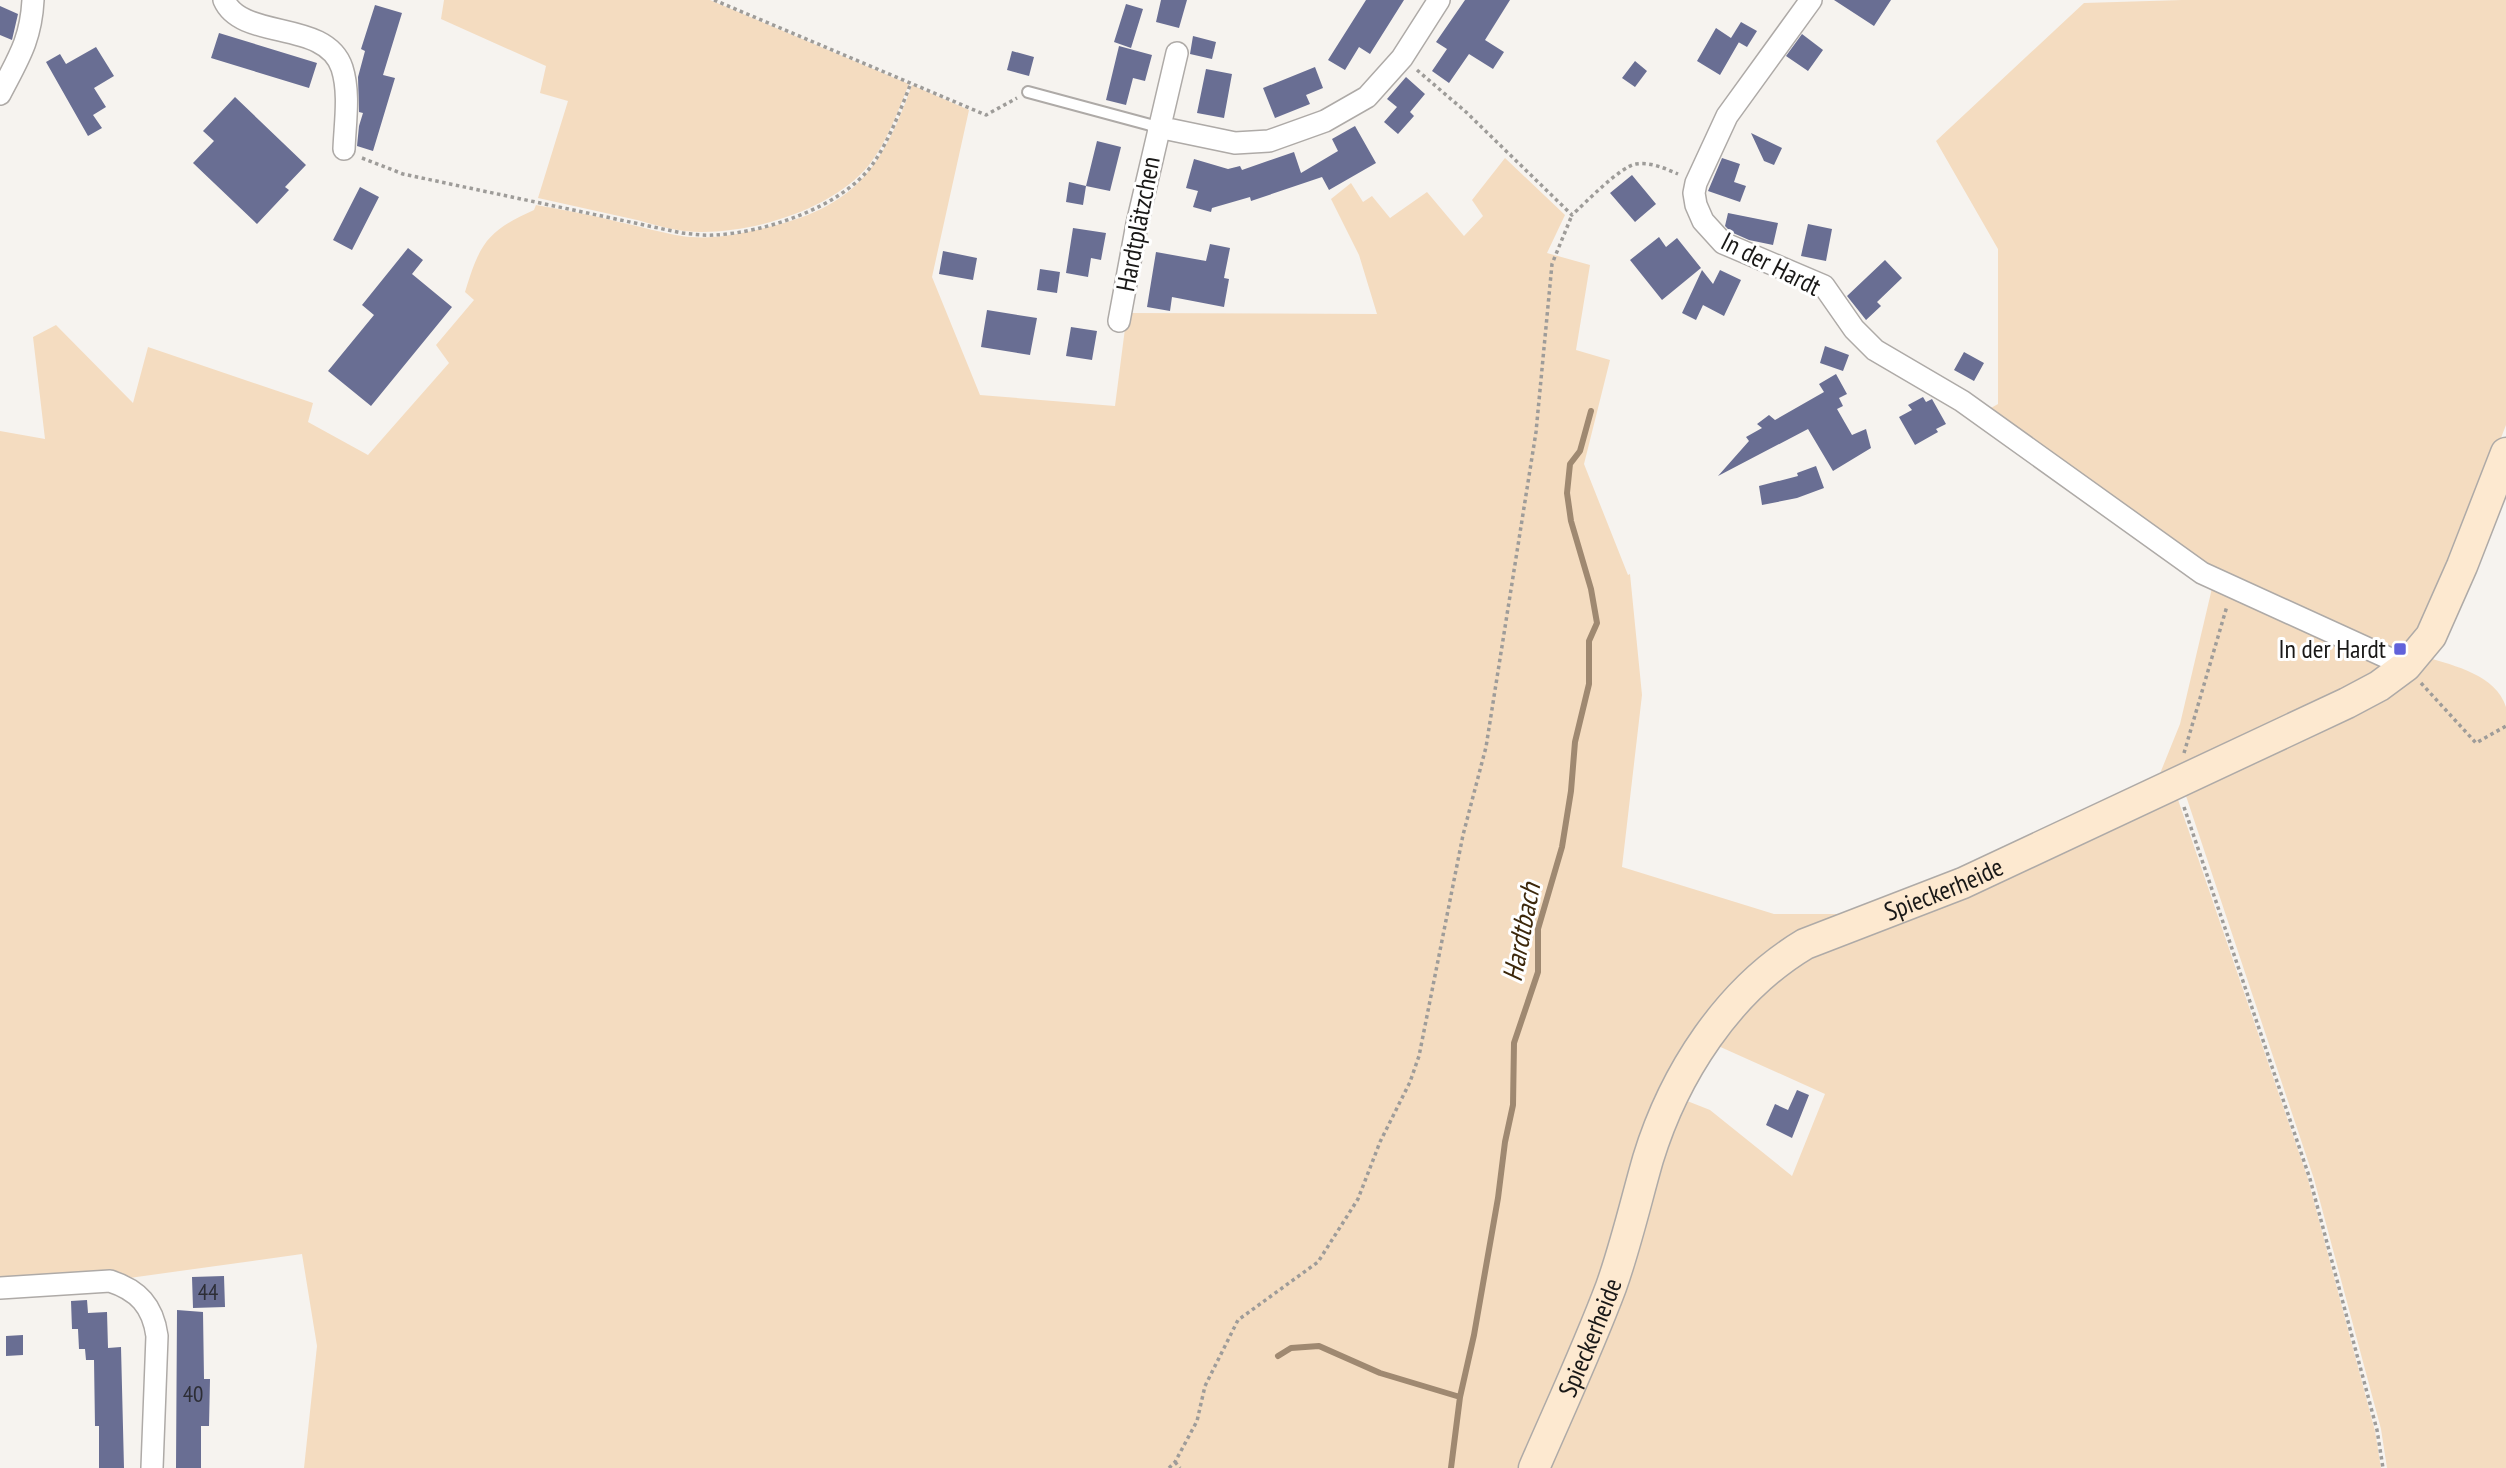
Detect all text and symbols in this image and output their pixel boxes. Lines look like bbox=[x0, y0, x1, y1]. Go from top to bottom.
street label: Hardtplätzchen bbox=[1108, 154, 1167, 294]
street label: In der Hardt bbox=[1716, 224, 1827, 303]
place label: In der Hardt bbox=[2279, 632, 2386, 665]
marker: In der Hardt bbox=[2392, 641, 2408, 657]
street label: Spieckerheide bbox=[1879, 850, 2008, 928]
water label: Hardtbach bbox=[1493, 878, 1548, 984]
street label: Spieckerheide bbox=[1550, 1274, 1629, 1402]
house number: 44 bbox=[198, 1277, 218, 1306]
house number: 40 bbox=[183, 1379, 203, 1408]

